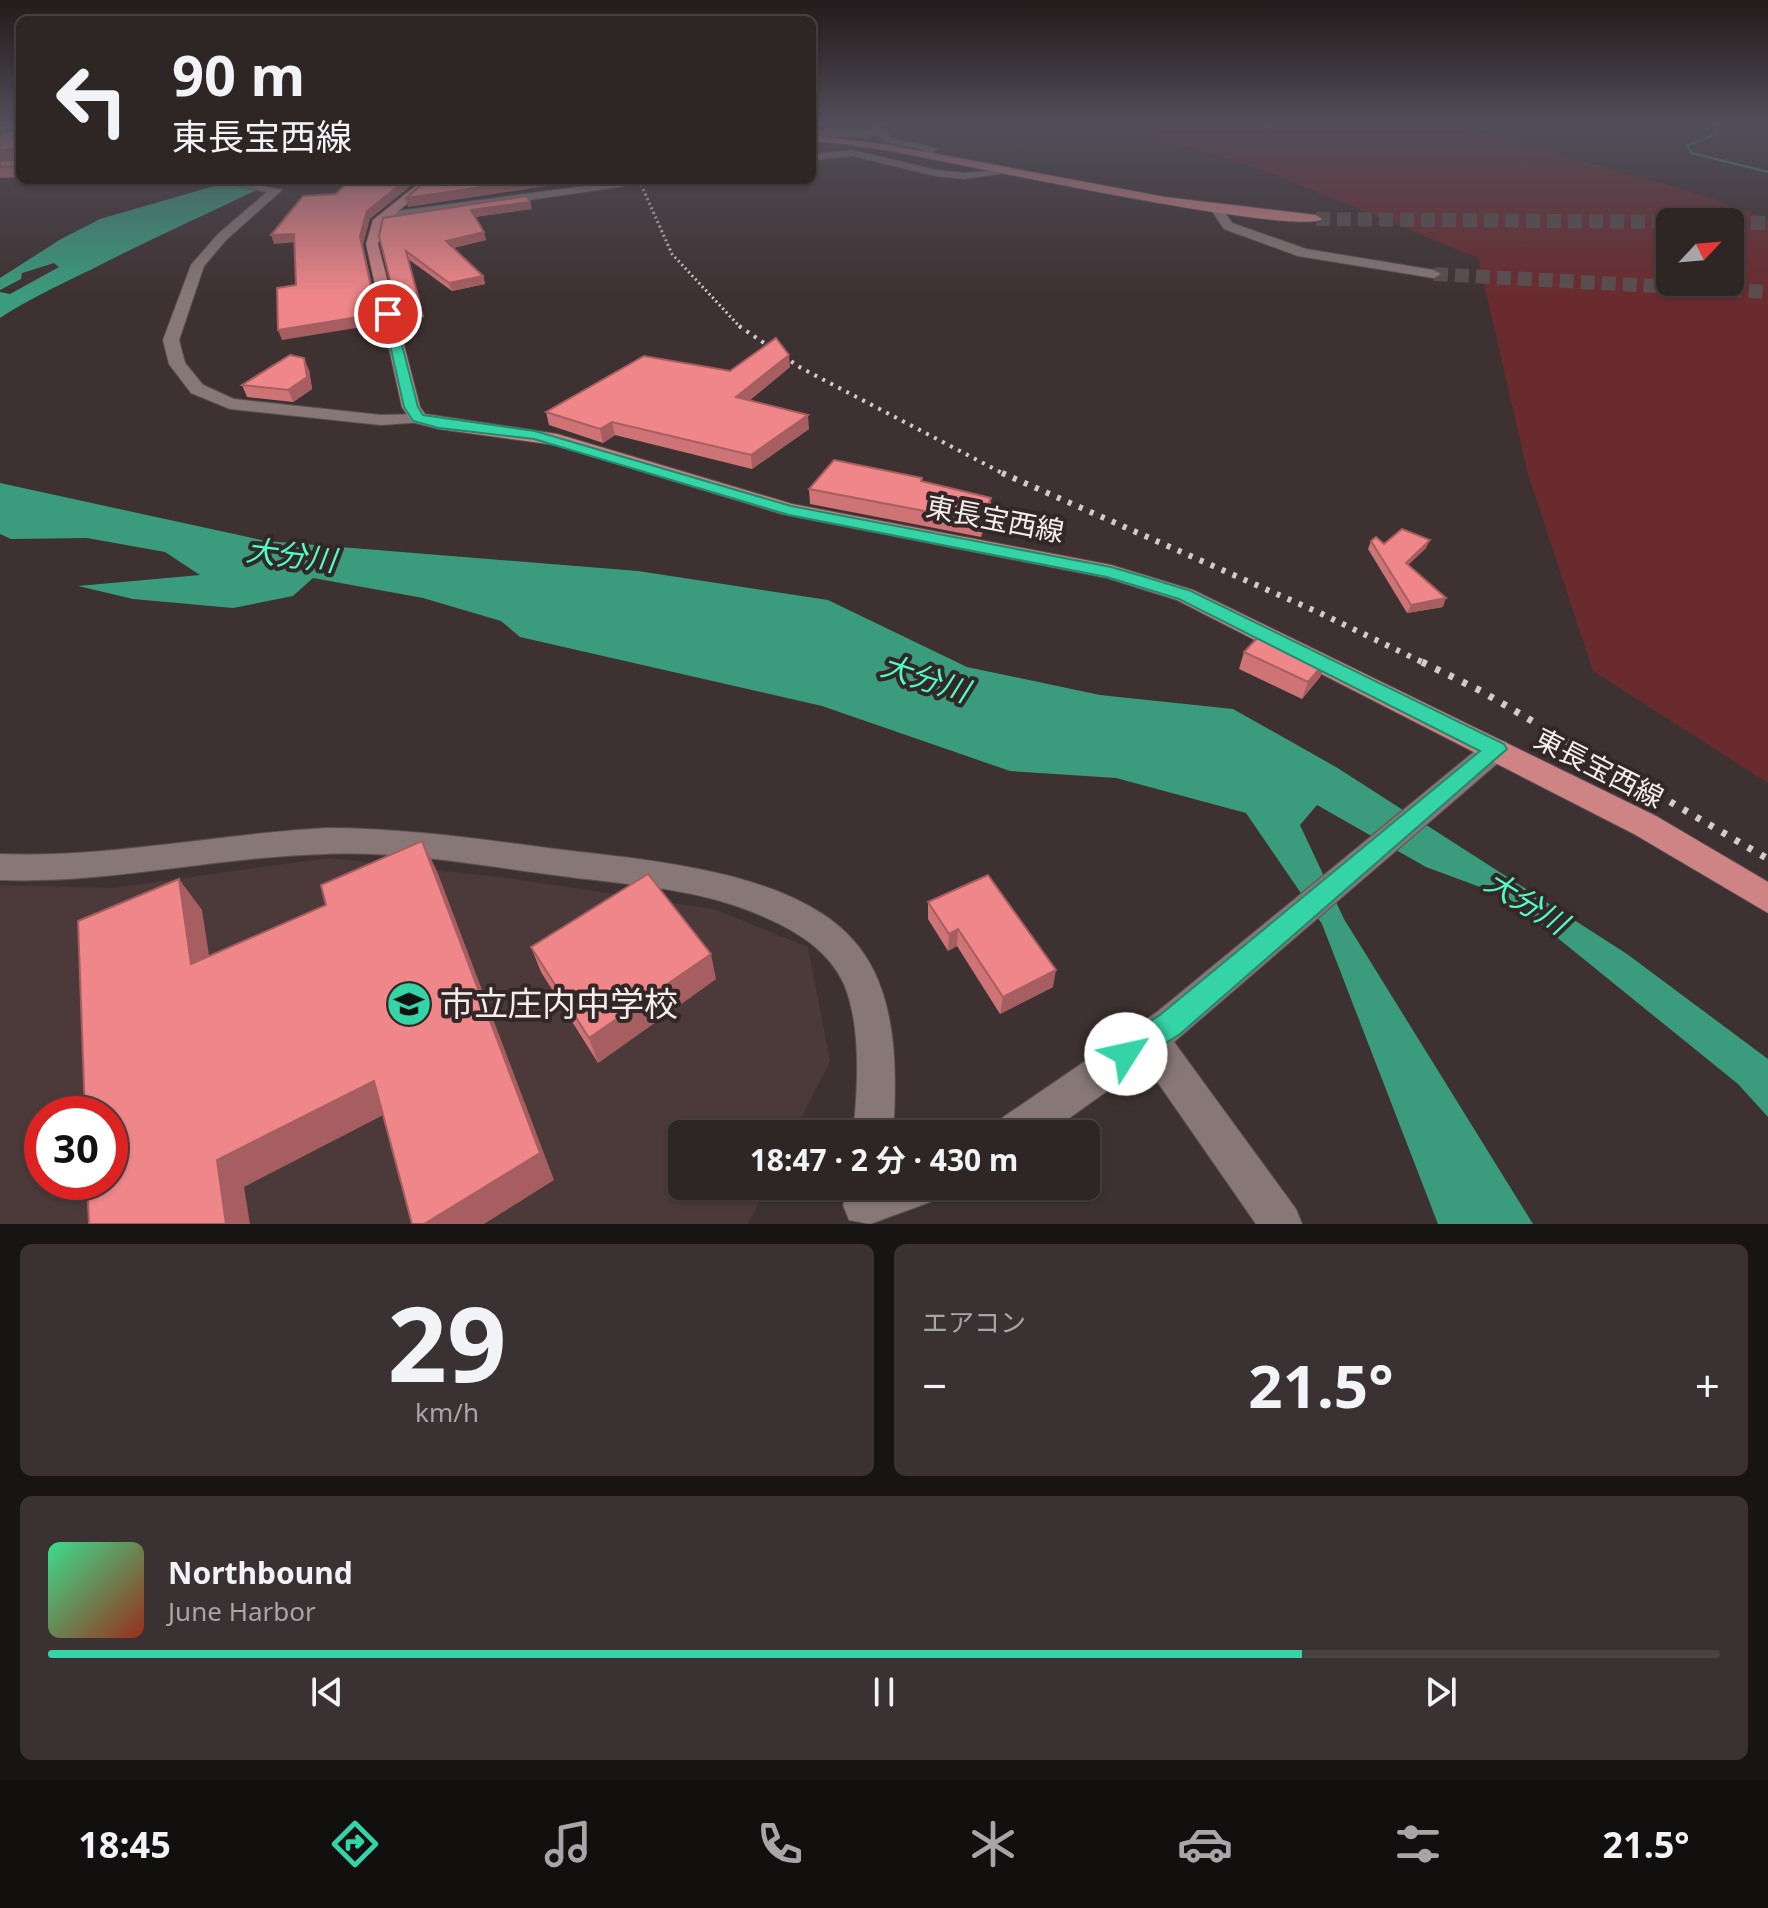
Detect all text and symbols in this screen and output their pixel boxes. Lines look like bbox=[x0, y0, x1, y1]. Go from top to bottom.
text: 90 m bbox=[172, 36, 305, 112]
icon: left bbox=[40, 48, 144, 152]
text: 東長宝西線 bbox=[172, 112, 352, 161]
north arrow bbox=[1656, 208, 1744, 296]
map controls bbox=[1656, 208, 1744, 296]
pin bbox=[354, 280, 422, 348]
icon: arrive bbox=[366, 292, 410, 336]
street label: 東長宝西線 bbox=[923, 486, 1068, 550]
water label: 大分川 bbox=[244, 529, 341, 581]
water label: 大分川 bbox=[876, 644, 977, 712]
street label: 東長宝西線 bbox=[1528, 718, 1670, 816]
water label: 大分川 bbox=[1478, 860, 1578, 945]
school or university icon: 市立庄内中学校 bbox=[385, 980, 433, 1028]
place label: 市立庄内中学校 bbox=[440, 980, 678, 1026]
position arrow bbox=[1084, 1012, 1168, 1096]
speed limit sign: 30 bbox=[24, 1096, 128, 1200]
text: 18:47 · 2 分 · 430 m bbox=[750, 1139, 1018, 1180]
text: 29 bbox=[388, 1271, 506, 1412]
text: エアコン bbox=[922, 1304, 1026, 1340]
text: 21.5° bbox=[1248, 1344, 1394, 1426]
text: − bbox=[922, 1355, 947, 1415]
text: + bbox=[1695, 1355, 1720, 1415]
text: km/h bbox=[415, 1394, 479, 1430]
text: Northbound bbox=[168, 1552, 353, 1593]
text: June Harbor bbox=[168, 1593, 316, 1629]
icon: previous bbox=[305, 1670, 349, 1714]
icon: pause bbox=[862, 1670, 906, 1714]
icon: next bbox=[1419, 1670, 1463, 1714]
icon: directions bbox=[327, 1816, 383, 1872]
icon: music bbox=[540, 1816, 596, 1872]
icon: phone bbox=[752, 1816, 808, 1872]
icon: climate bbox=[965, 1816, 1021, 1872]
icon: car bbox=[1177, 1816, 1233, 1872]
icon: filters bbox=[1390, 1816, 1446, 1872]
text: 18:45 bbox=[78, 1820, 171, 1869]
text: 21.5° bbox=[1602, 1820, 1690, 1869]

